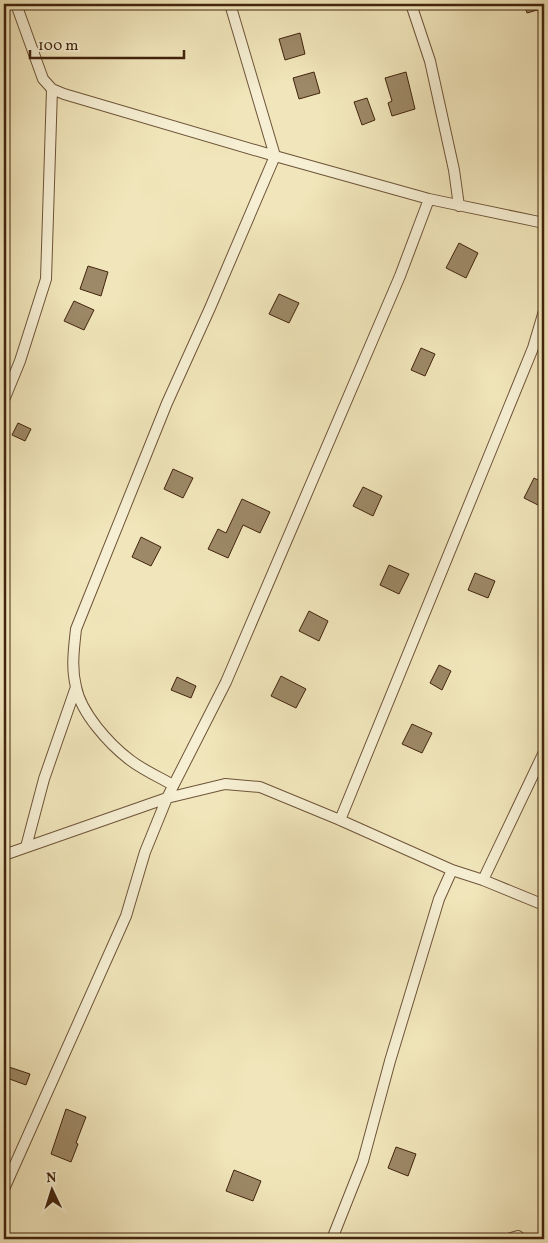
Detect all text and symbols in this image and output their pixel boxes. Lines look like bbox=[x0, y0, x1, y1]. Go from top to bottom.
scale bar bbox=[30, 28, 184, 60]
text: 100 m bbox=[38, 36, 78, 57]
north arrow bbox=[28, 1166, 78, 1216]
text: N bbox=[45, 1169, 57, 1188]

